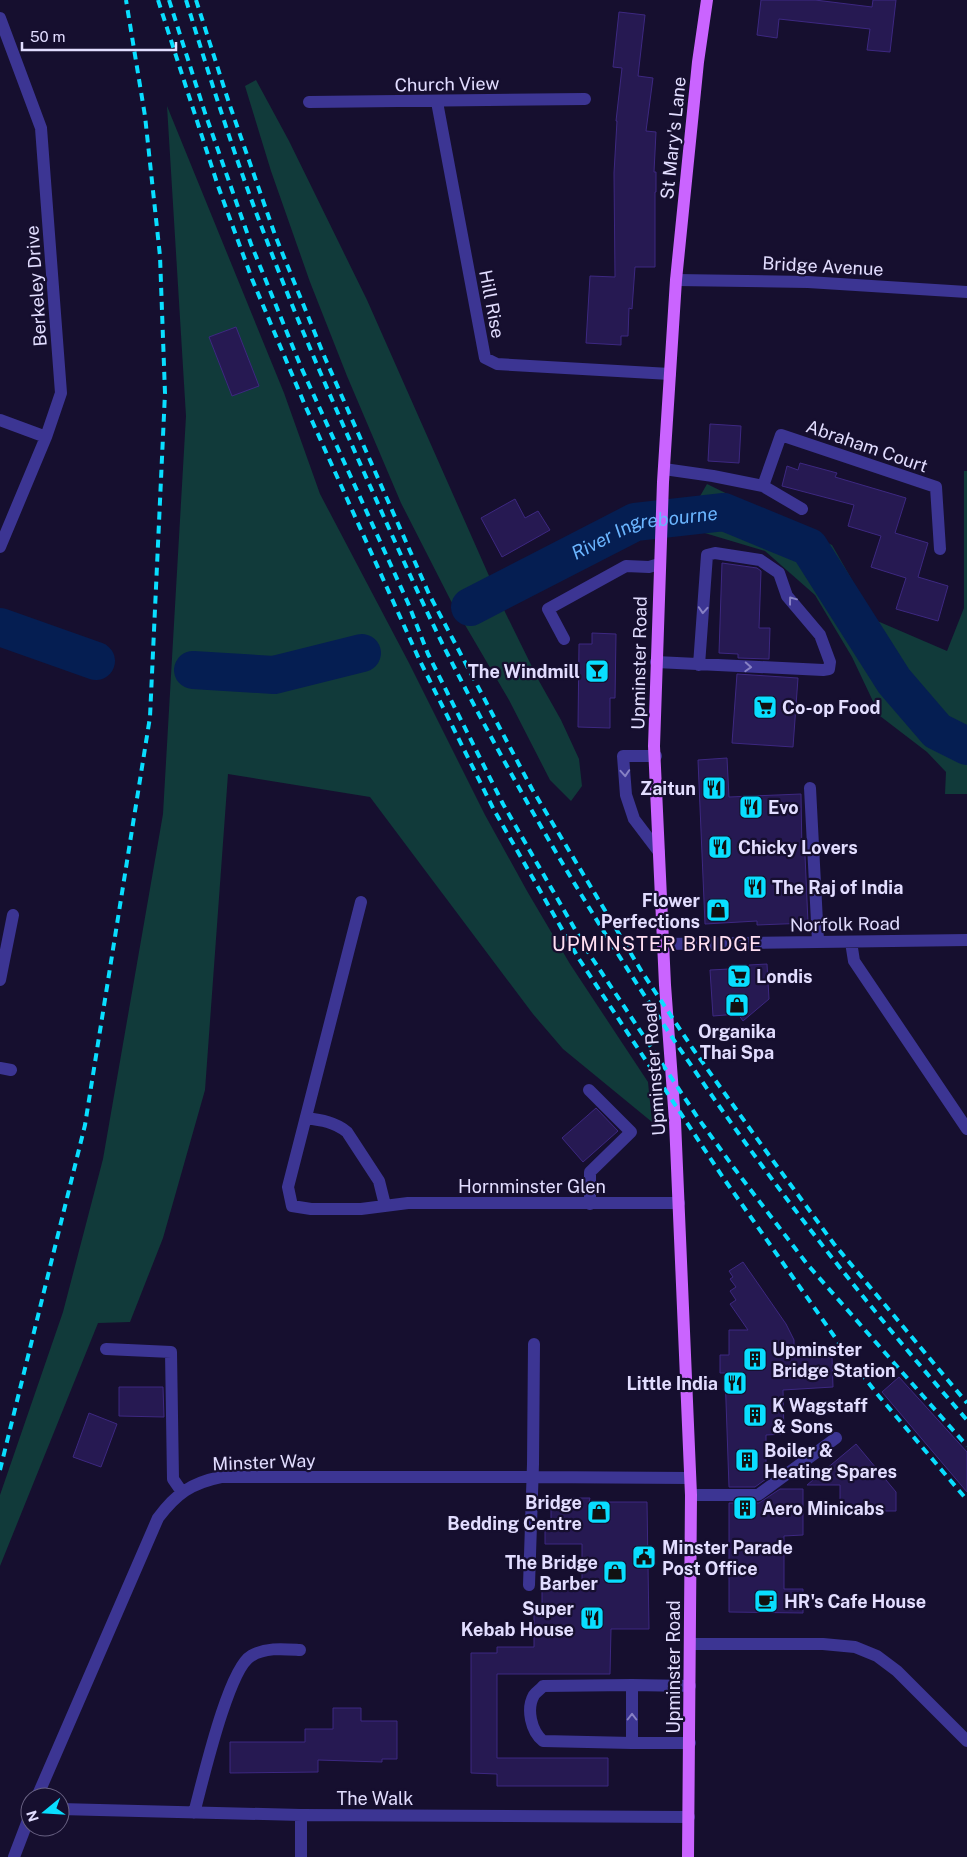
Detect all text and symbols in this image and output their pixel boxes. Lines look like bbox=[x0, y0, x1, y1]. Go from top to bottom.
scale bar bbox=[22, 20, 176, 52]
text: 50 m bbox=[30, 28, 65, 45]
street label: Church View bbox=[394, 73, 500, 95]
street label: St Mary's Lane bbox=[656, 76, 690, 200]
street label: Berkeley Drive bbox=[21, 225, 51, 347]
street label: Bridge Avenue bbox=[762, 252, 884, 280]
street label: Hill Rise bbox=[475, 268, 509, 340]
street label: Abraham Court bbox=[803, 415, 931, 477]
water label: River Ingrebourne bbox=[568, 502, 719, 564]
street label: Upminster Road bbox=[627, 596, 651, 730]
one-way arrow bbox=[789, 597, 797, 606]
one-way arrow bbox=[698, 606, 709, 614]
bar icon: The Windmill bbox=[584, 658, 610, 684]
place label: The Windmill bbox=[468, 661, 580, 682]
one-way arrow bbox=[744, 662, 752, 672]
supermarket icon: Co-op Food bbox=[752, 694, 778, 720]
place label: Co-op Food bbox=[782, 697, 880, 718]
one-way arrow bbox=[619, 769, 630, 777]
restaurant icon: Zaitun bbox=[701, 775, 727, 801]
place label: Zaitun bbox=[640, 778, 696, 799]
restaurant icon: Evo bbox=[738, 794, 764, 820]
place label: Evo bbox=[768, 797, 799, 818]
restaurant icon: Chicky Lovers bbox=[707, 834, 733, 860]
place label: Chicky Lovers bbox=[738, 837, 858, 858]
restaurant icon: The Raj of India bbox=[742, 874, 768, 900]
place label: The Raj of India bbox=[772, 877, 903, 898]
place label: Flower Perfections bbox=[601, 890, 701, 932]
shop icon: Flower Perfections bbox=[705, 897, 731, 923]
street label: Norfolk Road bbox=[790, 913, 900, 935]
district label: UPMINSTER BRIDGE bbox=[552, 932, 762, 956]
supermarket icon: Londis bbox=[726, 963, 752, 989]
place label: Londis bbox=[756, 966, 813, 987]
shop icon: Organika Thai Spa bbox=[724, 992, 750, 1018]
street label: Upminster Road bbox=[639, 1002, 669, 1136]
place label: Organika Thai Spa bbox=[698, 1021, 776, 1063]
street label: Hornminster Glen bbox=[458, 1176, 606, 1197]
place label: Upminster Bridge Station bbox=[772, 1339, 896, 1381]
building icon: Upminster Bridge Station bbox=[742, 1346, 768, 1372]
restaurant icon: Little India bbox=[722, 1370, 748, 1396]
place label: Little India bbox=[626, 1373, 718, 1394]
place label: K Wagstaff & Sons bbox=[772, 1395, 868, 1437]
building icon: K Wagstaff & Sons bbox=[742, 1402, 768, 1428]
place label: Boiler & Heating Spares bbox=[764, 1440, 897, 1482]
building icon: Boiler & Heating Spares bbox=[734, 1447, 760, 1473]
street label: Minster Way bbox=[212, 1450, 316, 1474]
place label: Bridge Bedding Centre bbox=[447, 1492, 582, 1534]
building icon: Aero Minicabs bbox=[732, 1495, 758, 1521]
place label: Aero Minicabs bbox=[762, 1498, 884, 1519]
shop icon: Bridge Bedding Centre bbox=[586, 1499, 612, 1525]
place label: Minster Parade Post Office bbox=[662, 1537, 793, 1579]
public building icon: Minster Parade Post Office bbox=[631, 1544, 657, 1570]
place label: The Bridge Barber bbox=[505, 1552, 599, 1594]
shop icon: The Bridge Barber bbox=[602, 1559, 628, 1585]
cafe icon: HR's Cafe House bbox=[753, 1588, 779, 1614]
place label: HR's Cafe House bbox=[784, 1591, 926, 1612]
place label: Super Kebab House bbox=[461, 1598, 575, 1640]
street label: Upminster Road bbox=[663, 1600, 684, 1734]
restaurant icon: Super Kebab House bbox=[579, 1605, 605, 1631]
one-way arrow bbox=[627, 1713, 637, 1720]
north arrow bbox=[20, 1787, 70, 1837]
street label: The Walk bbox=[337, 1788, 413, 1809]
text: N bbox=[23, 1808, 42, 1824]

